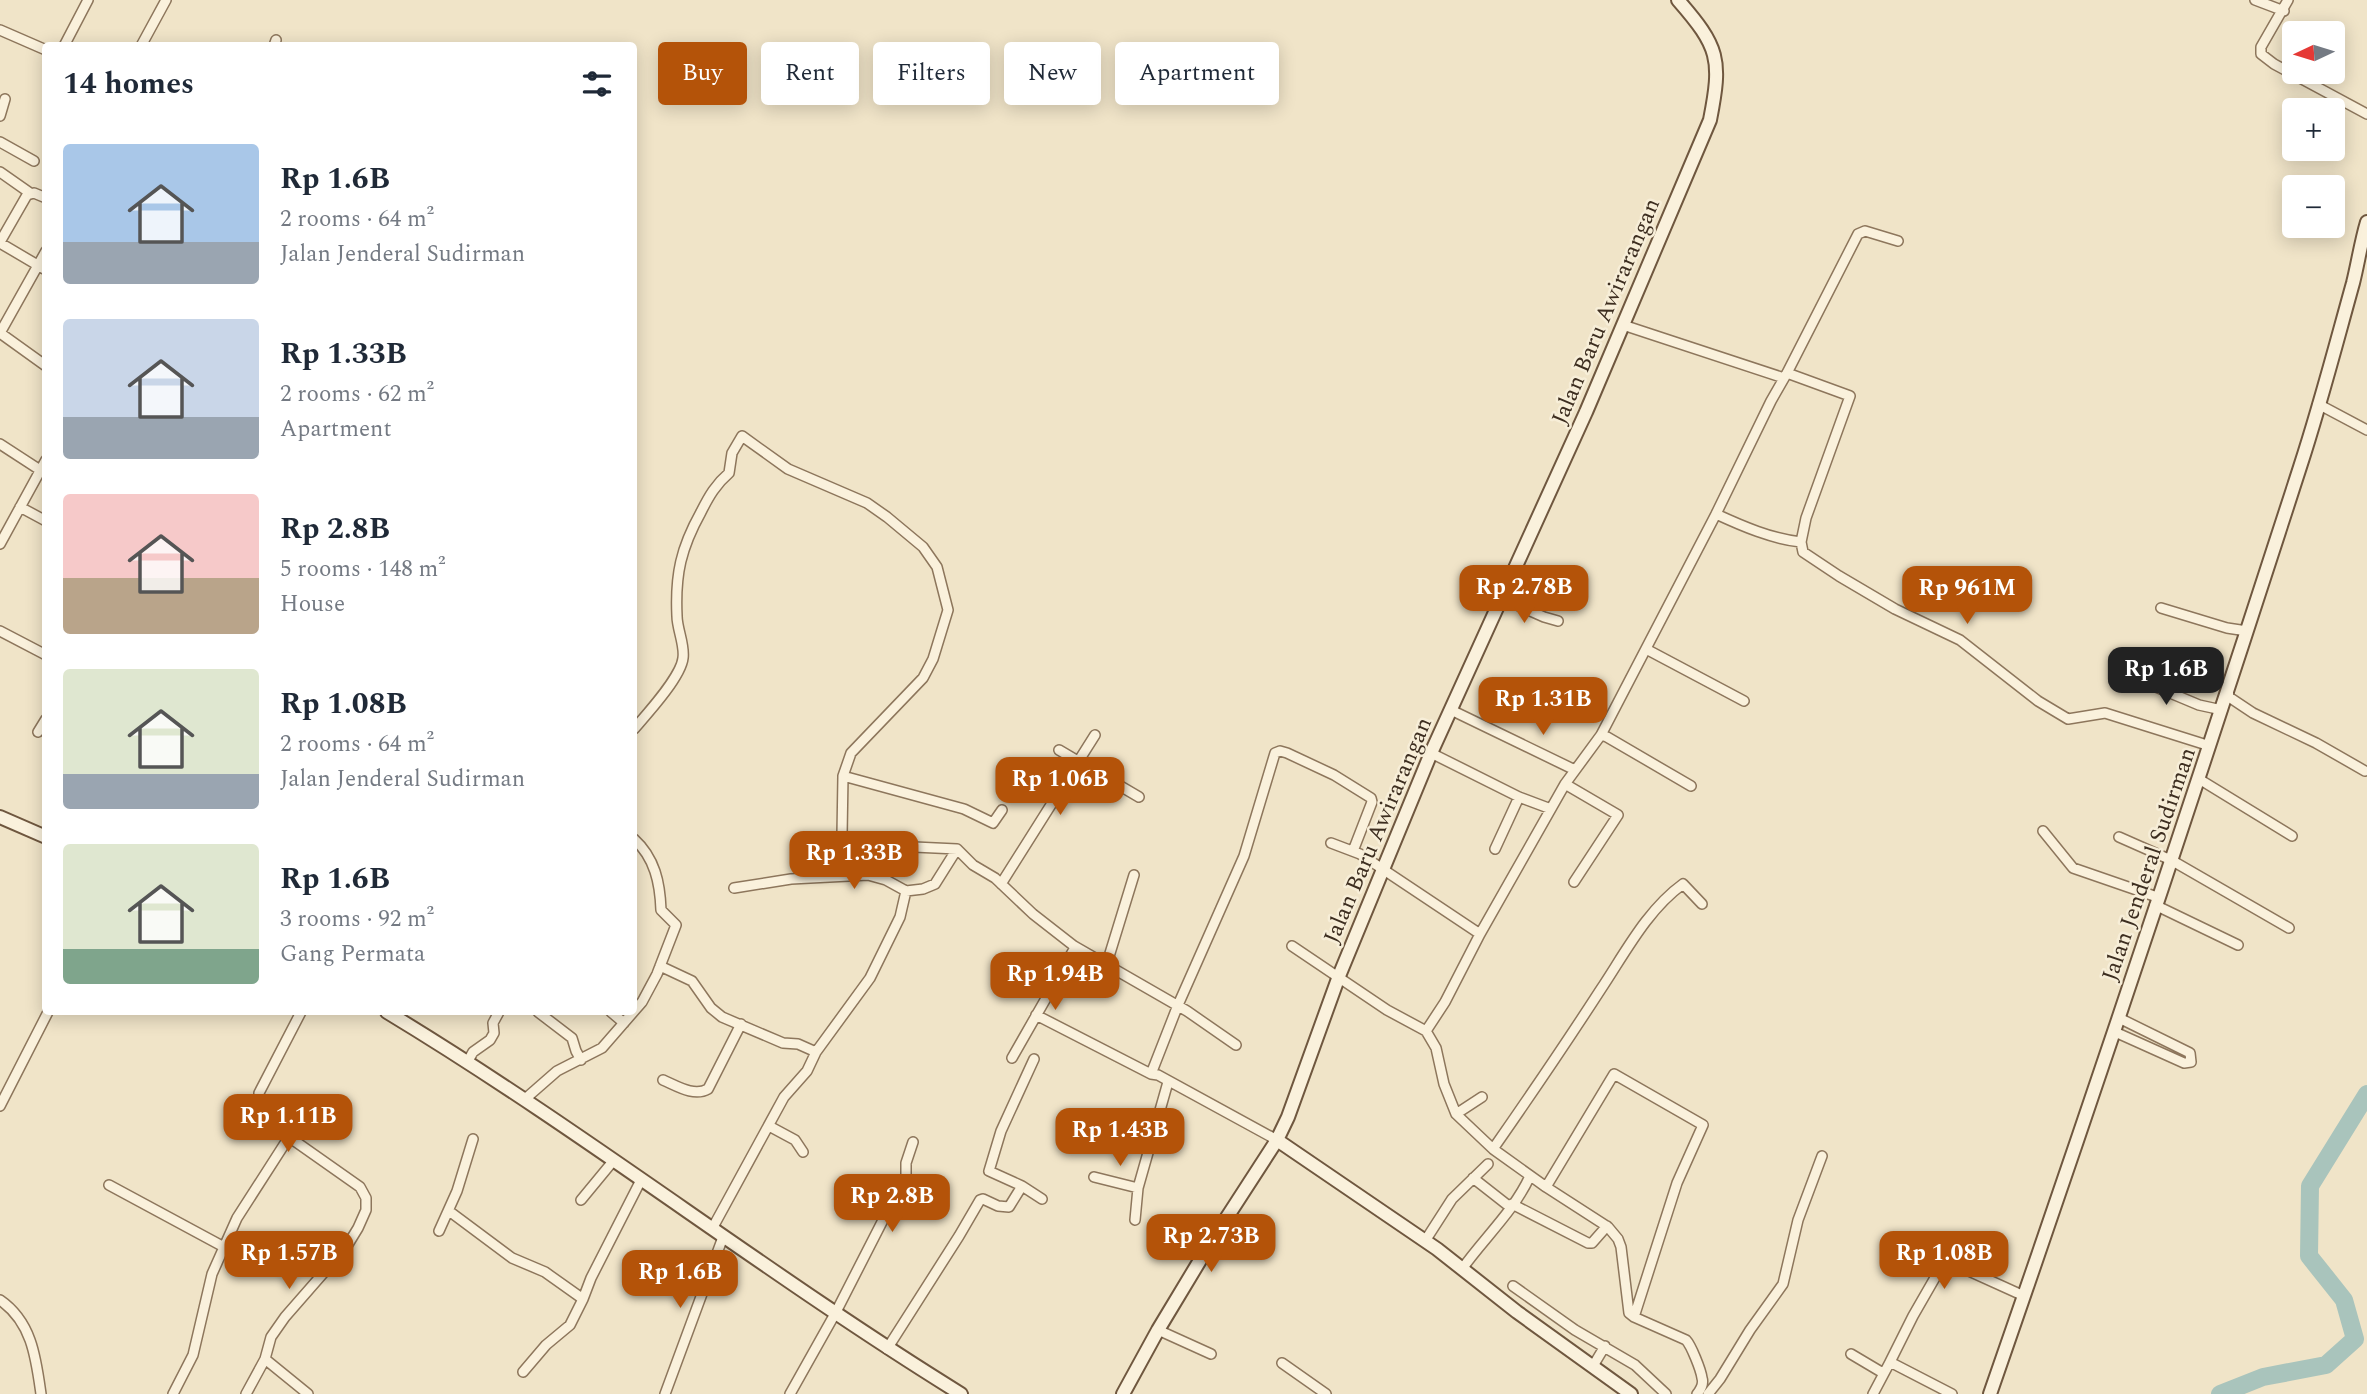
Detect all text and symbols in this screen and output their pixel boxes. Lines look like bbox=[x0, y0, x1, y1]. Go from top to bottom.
north arrow bbox=[2282, 21, 2345, 84]
map controls bbox=[2282, 21, 2345, 238]
chip: Buy bbox=[658, 42, 747, 105]
chip: Rent bbox=[761, 42, 859, 105]
chip: Filters bbox=[873, 42, 990, 105]
chip: New bbox=[1004, 42, 1101, 105]
chip: Apartment bbox=[1115, 42, 1279, 105]
text: 14 homes bbox=[63, 61, 194, 107]
icon: filters bbox=[578, 65, 616, 103]
button: + bbox=[2282, 98, 2345, 161]
text: Rp 1.6B bbox=[280, 156, 390, 202]
icon: home bbox=[119, 172, 203, 256]
button: − bbox=[2282, 175, 2345, 238]
street label: Jalan Baru Awirarangan bbox=[1543, 193, 1670, 430]
text: 2 rooms · 64 m² bbox=[280, 202, 434, 237]
text: Jalan Jenderal Sudirman bbox=[280, 237, 525, 272]
text: Rp 1.33B bbox=[280, 331, 407, 377]
icon: home bbox=[119, 347, 203, 431]
text: 2 rooms · 62 m² bbox=[280, 377, 434, 412]
text: Apartment bbox=[280, 412, 392, 447]
text: Rp 2.8B bbox=[280, 506, 390, 552]
icon: home bbox=[119, 522, 203, 606]
text: 5 rooms · 148 m² bbox=[280, 552, 446, 587]
pin: Rp 2.78B bbox=[1452, 566, 1596, 625]
pin: Rp 961M bbox=[1902, 566, 2032, 626]
text: Rp 2.78B bbox=[1475, 570, 1573, 605]
text: Rp 961M bbox=[1918, 571, 2016, 606]
text: House bbox=[280, 587, 345, 622]
pin: Rp 1.6B bbox=[2101, 648, 2231, 707]
text: Rp 1.6B bbox=[2124, 652, 2208, 687]
pin: Rp 1.31B bbox=[1471, 678, 1615, 737]
text: Rp 1.08B bbox=[280, 681, 407, 727]
text: Rp 1.31B bbox=[1494, 682, 1592, 717]
icon: home bbox=[119, 697, 203, 781]
street label: Jalan Baru Awirarangan bbox=[1315, 712, 1442, 949]
text: 2 rooms · 64 m² bbox=[280, 727, 434, 762]
street label: Jalan Jenderal Sudirman bbox=[2093, 743, 2206, 986]
pin: Rp 1.06B bbox=[988, 758, 1132, 817]
text: Jalan Jenderal Sudirman bbox=[280, 762, 525, 797]
text: Rp 1.06B bbox=[1011, 762, 1109, 797]
pin: Rp 1.33B bbox=[782, 832, 926, 891]
text: Rp 1.33B bbox=[805, 836, 903, 871]
text: Rp 1.6B bbox=[280, 856, 390, 902]
icon: home bbox=[119, 872, 203, 956]
text: 3 rooms · 92 m² bbox=[280, 902, 434, 937]
text: Gang Permata bbox=[280, 937, 425, 972]
pin: Rp 1.94B bbox=[983, 953, 1127, 1012]
text: Rp 1.94B bbox=[1006, 957, 1104, 992]
pin: Rp 1.11B bbox=[216, 1094, 360, 1154]
text: Rp 1.11B bbox=[239, 1099, 337, 1134]
pin: Rp 1.43B bbox=[1048, 1108, 1192, 1168]
text: Rp 1.43B bbox=[1071, 1113, 1169, 1148]
pin: Rp 2.8B bbox=[827, 1174, 957, 1234]
text: Rp 2.8B bbox=[850, 1179, 934, 1214]
pin: Rp 2.73B bbox=[1139, 1214, 1283, 1274]
text: Rp 2.73B bbox=[1162, 1219, 1260, 1254]
pin: Rp 1.57B bbox=[217, 1232, 361, 1291]
pin: Rp 1.08B bbox=[1872, 1232, 2016, 1291]
text: Rp 1.57B bbox=[240, 1236, 338, 1271]
text: Rp 1.08B bbox=[1895, 1236, 1993, 1271]
pin: Rp 1.6B bbox=[615, 1250, 745, 1310]
text: Rp 1.6B bbox=[638, 1255, 722, 1290]

